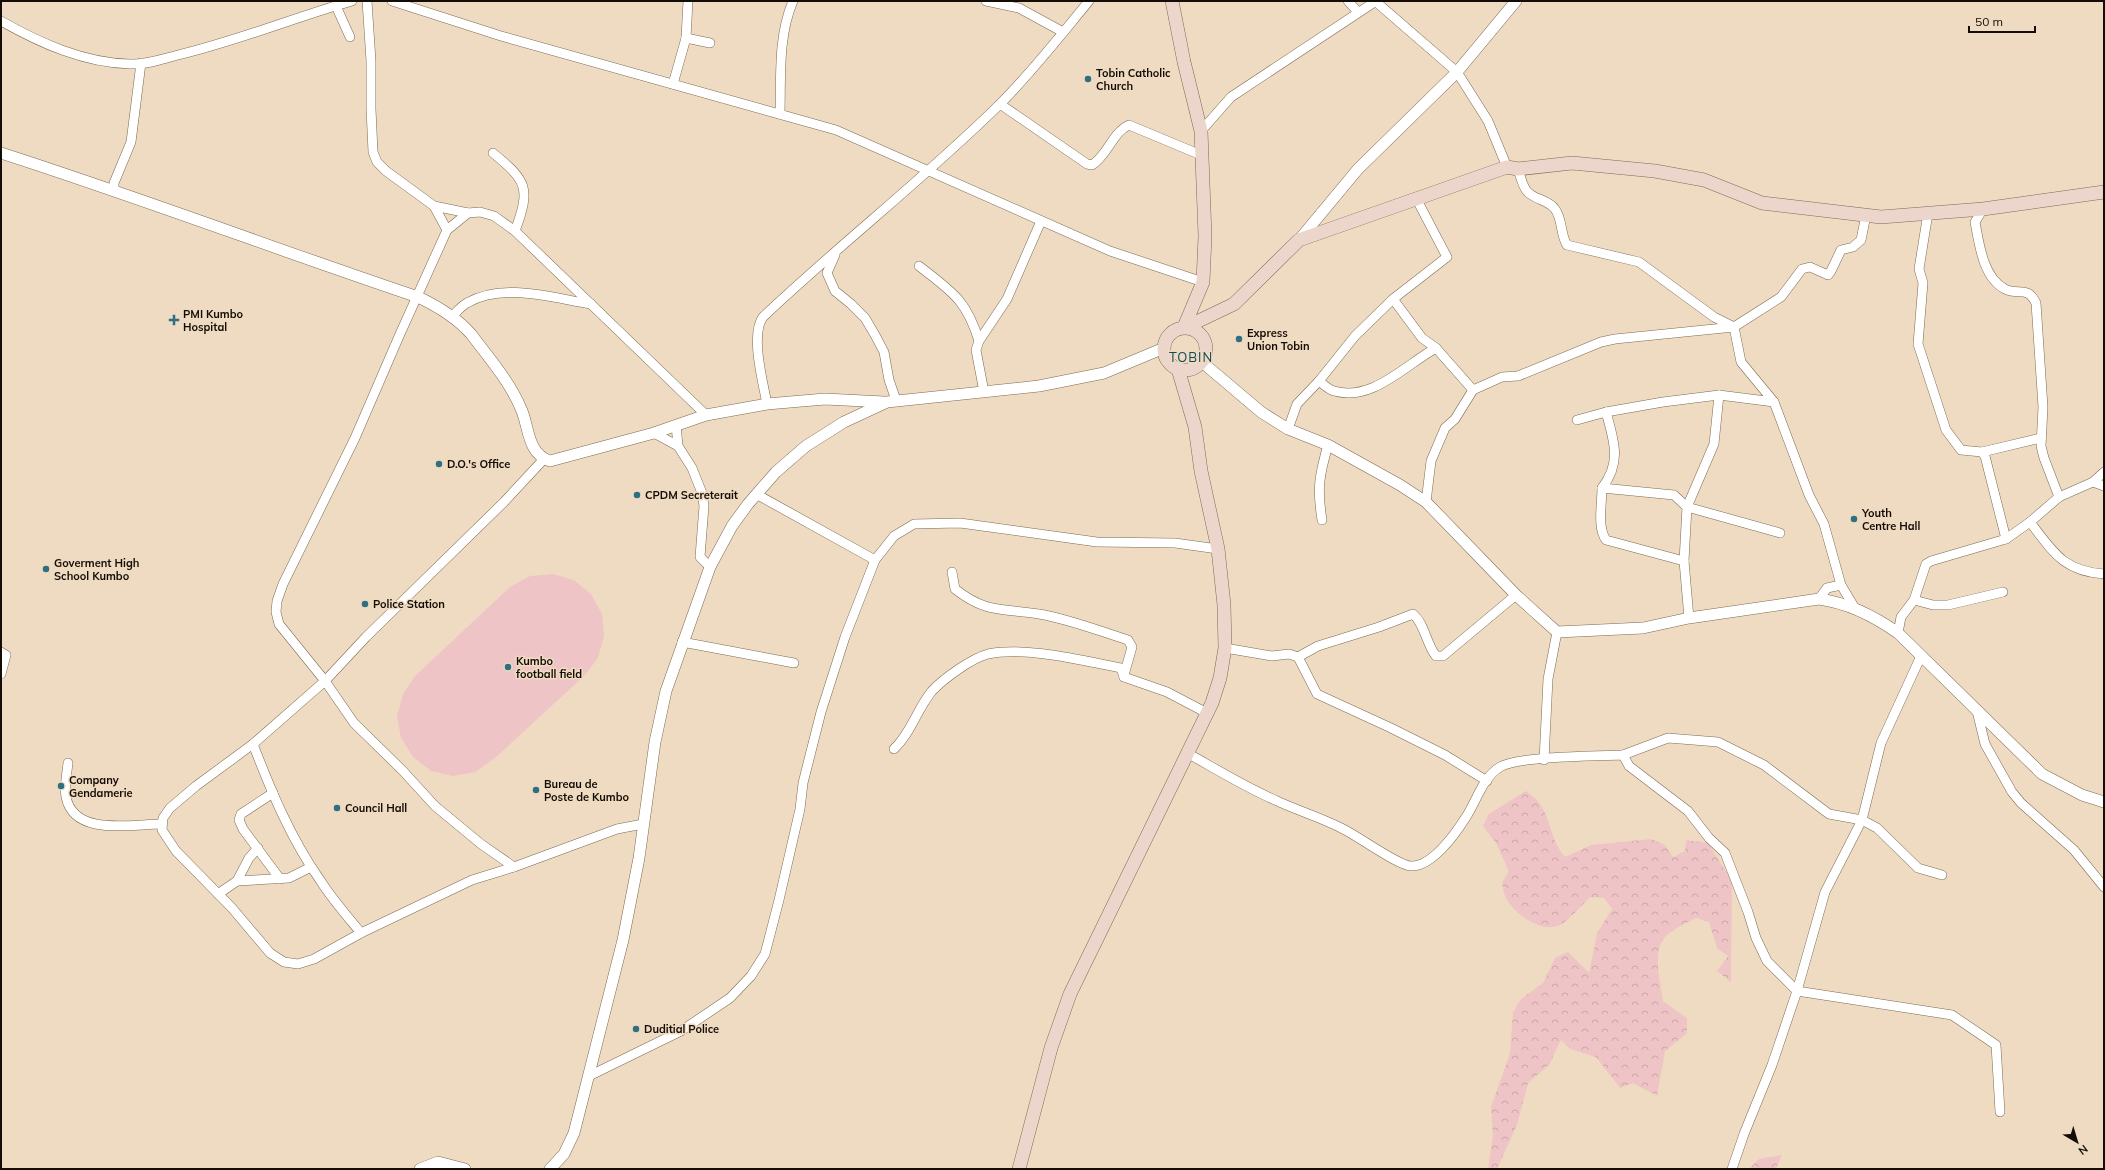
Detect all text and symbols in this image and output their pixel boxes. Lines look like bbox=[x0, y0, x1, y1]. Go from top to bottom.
scale bar bbox=[1969, 8, 2035, 34]
text: 50 m bbox=[1975, 14, 2003, 29]
place label: Tobin Catholic Church bbox=[1096, 66, 1171, 93]
marker: Tobin Catholic Church bbox=[1083, 74, 1093, 84]
place label: PMI Kumbo Hospital bbox=[183, 307, 244, 334]
marker: PMI Kumbo Hospital bbox=[168, 314, 180, 326]
place label: Express Union Tobin bbox=[1247, 326, 1310, 353]
marker: Express Union Tobin bbox=[1234, 334, 1244, 344]
district label: TOBIN bbox=[1169, 349, 1213, 365]
place label: D.O.'s Office bbox=[447, 457, 510, 471]
marker: D.O.'s Office bbox=[434, 459, 444, 469]
place label: CPDM Secreterait bbox=[645, 488, 738, 502]
marker: CPDM Secreterait bbox=[632, 490, 642, 500]
place label: Youth Centre Hall bbox=[1861, 506, 1920, 533]
marker: Youth Centre Hall bbox=[1849, 514, 1859, 524]
place label: Goverment High School Kumbo bbox=[54, 556, 139, 583]
marker: Goverment High School Kumbo bbox=[41, 564, 51, 574]
place label: Police Station bbox=[373, 597, 445, 611]
marker: Police Station bbox=[360, 599, 370, 609]
place label: Kumbo football field bbox=[516, 654, 582, 681]
marker: Kumbo football field bbox=[503, 662, 513, 672]
place label: Company Gendamerie bbox=[69, 773, 133, 800]
place label: Bureau de Poste de Kumbo bbox=[544, 777, 630, 804]
marker: Company Gendamerie bbox=[56, 781, 66, 791]
marker: Bureau de Poste de Kumbo bbox=[531, 785, 541, 795]
place label: Council Hall bbox=[345, 801, 407, 815]
marker: Council Hall bbox=[332, 803, 342, 813]
place label: Duditial Police bbox=[644, 1022, 719, 1036]
marker: Duditial Police bbox=[631, 1024, 641, 1034]
north arrow bbox=[2057, 1122, 2097, 1162]
text: N bbox=[2076, 1142, 2091, 1158]

